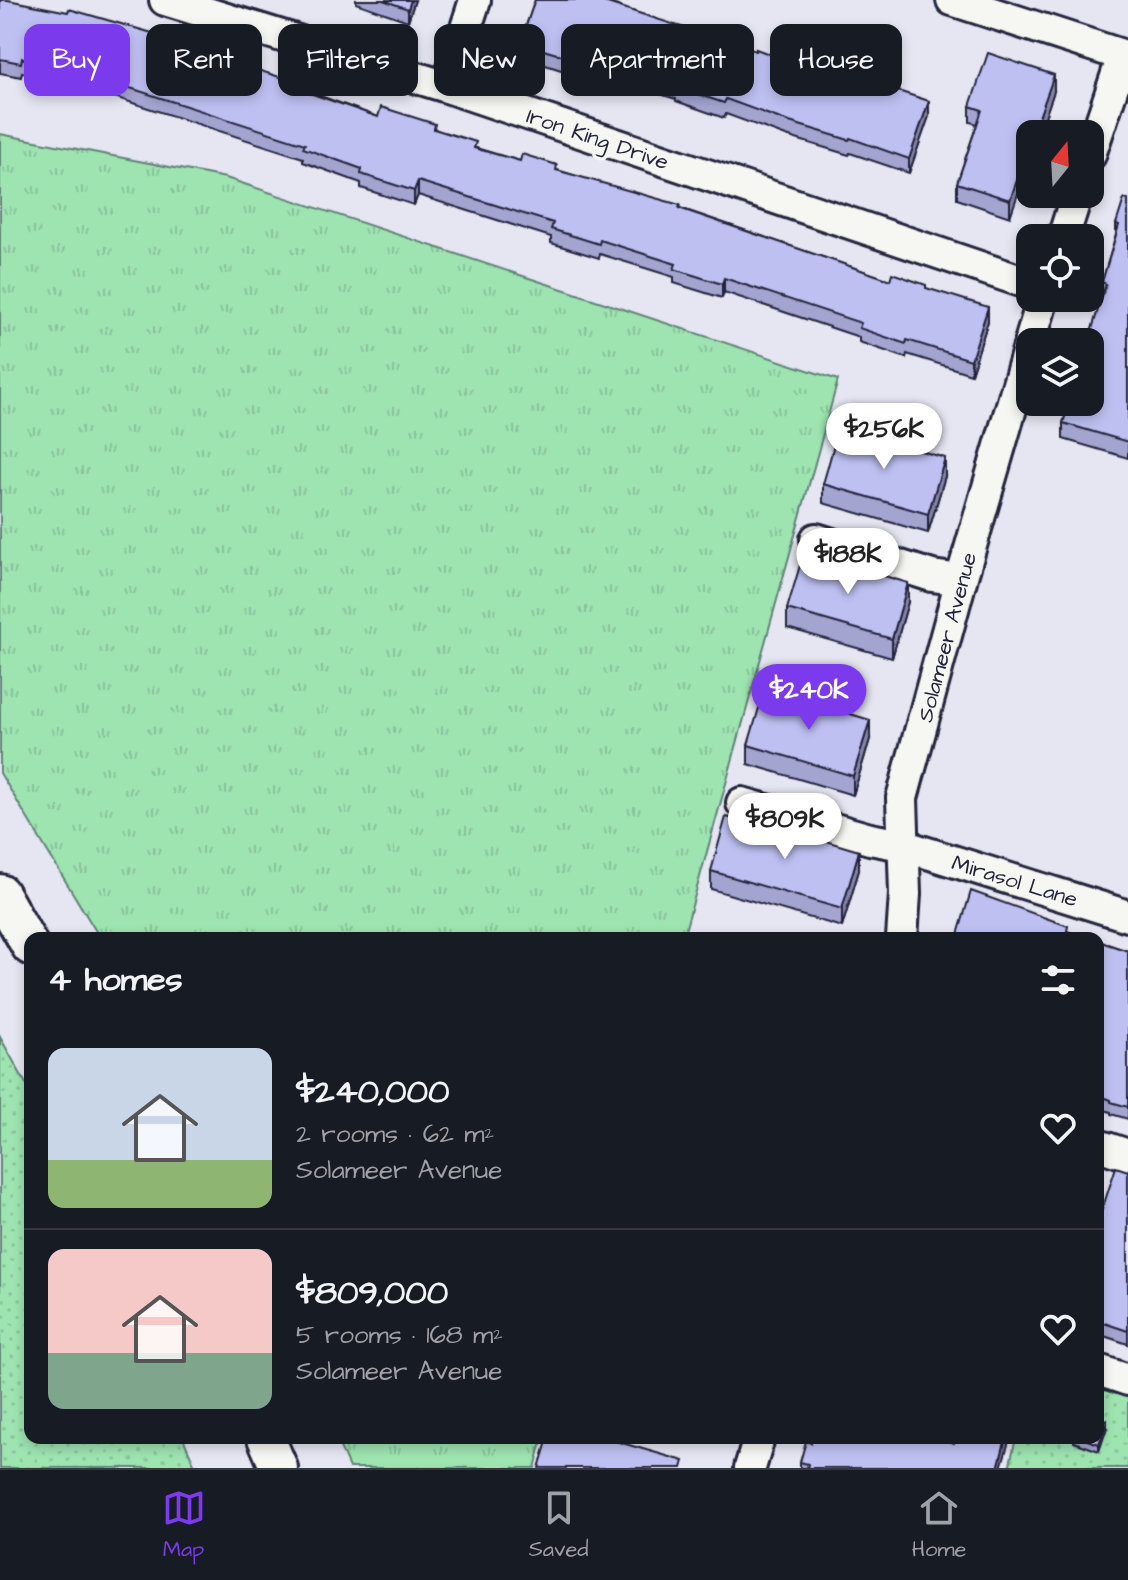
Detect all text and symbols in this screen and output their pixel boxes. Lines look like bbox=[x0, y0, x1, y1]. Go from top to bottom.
chip: Buy bbox=[24, 24, 130, 96]
chip: Rent bbox=[146, 24, 262, 96]
chip: Filters bbox=[278, 24, 418, 96]
chip: New bbox=[434, 24, 545, 96]
chip: Apartment bbox=[561, 24, 754, 96]
chip: House bbox=[770, 24, 902, 96]
street label: Iron King Drive bbox=[522, 101, 673, 179]
north arrow bbox=[1016, 120, 1104, 208]
map controls bbox=[1016, 120, 1104, 416]
button: locate bbox=[1016, 224, 1104, 312]
button: layers bbox=[1016, 328, 1104, 416]
pin: $256K bbox=[828, 403, 940, 471]
text: $256K bbox=[844, 411, 924, 447]
pin: $188K bbox=[792, 528, 904, 596]
text: $188K bbox=[814, 536, 882, 572]
street label: Solameer Avenue bbox=[910, 549, 985, 726]
pin: $240K bbox=[753, 664, 865, 732]
text: $240K bbox=[769, 672, 849, 708]
pin: $809K bbox=[729, 793, 841, 861]
text: $809K bbox=[746, 801, 824, 837]
street label: Mirasol Lane bbox=[948, 848, 1081, 915]
text: 4 homes bbox=[48, 956, 183, 1004]
icon: filters bbox=[1036, 958, 1080, 1002]
text: $240,000 bbox=[296, 1068, 449, 1116]
icon: home bbox=[112, 1080, 208, 1176]
icon: heart bbox=[1036, 1106, 1080, 1150]
text: 2 rooms · 62 m² bbox=[296, 1116, 494, 1152]
text: Solameer Avenue bbox=[296, 1152, 502, 1188]
text: $809,000 bbox=[296, 1269, 448, 1317]
icon: home bbox=[112, 1281, 208, 1377]
icon: heart bbox=[1036, 1307, 1080, 1351]
text: 5 rooms · 168 m² bbox=[296, 1317, 503, 1353]
text: Solameer Avenue bbox=[296, 1353, 502, 1389]
tab: Map bbox=[162, 1486, 206, 1565]
tab: Saved bbox=[529, 1486, 589, 1565]
tab: Home bbox=[912, 1486, 966, 1565]

